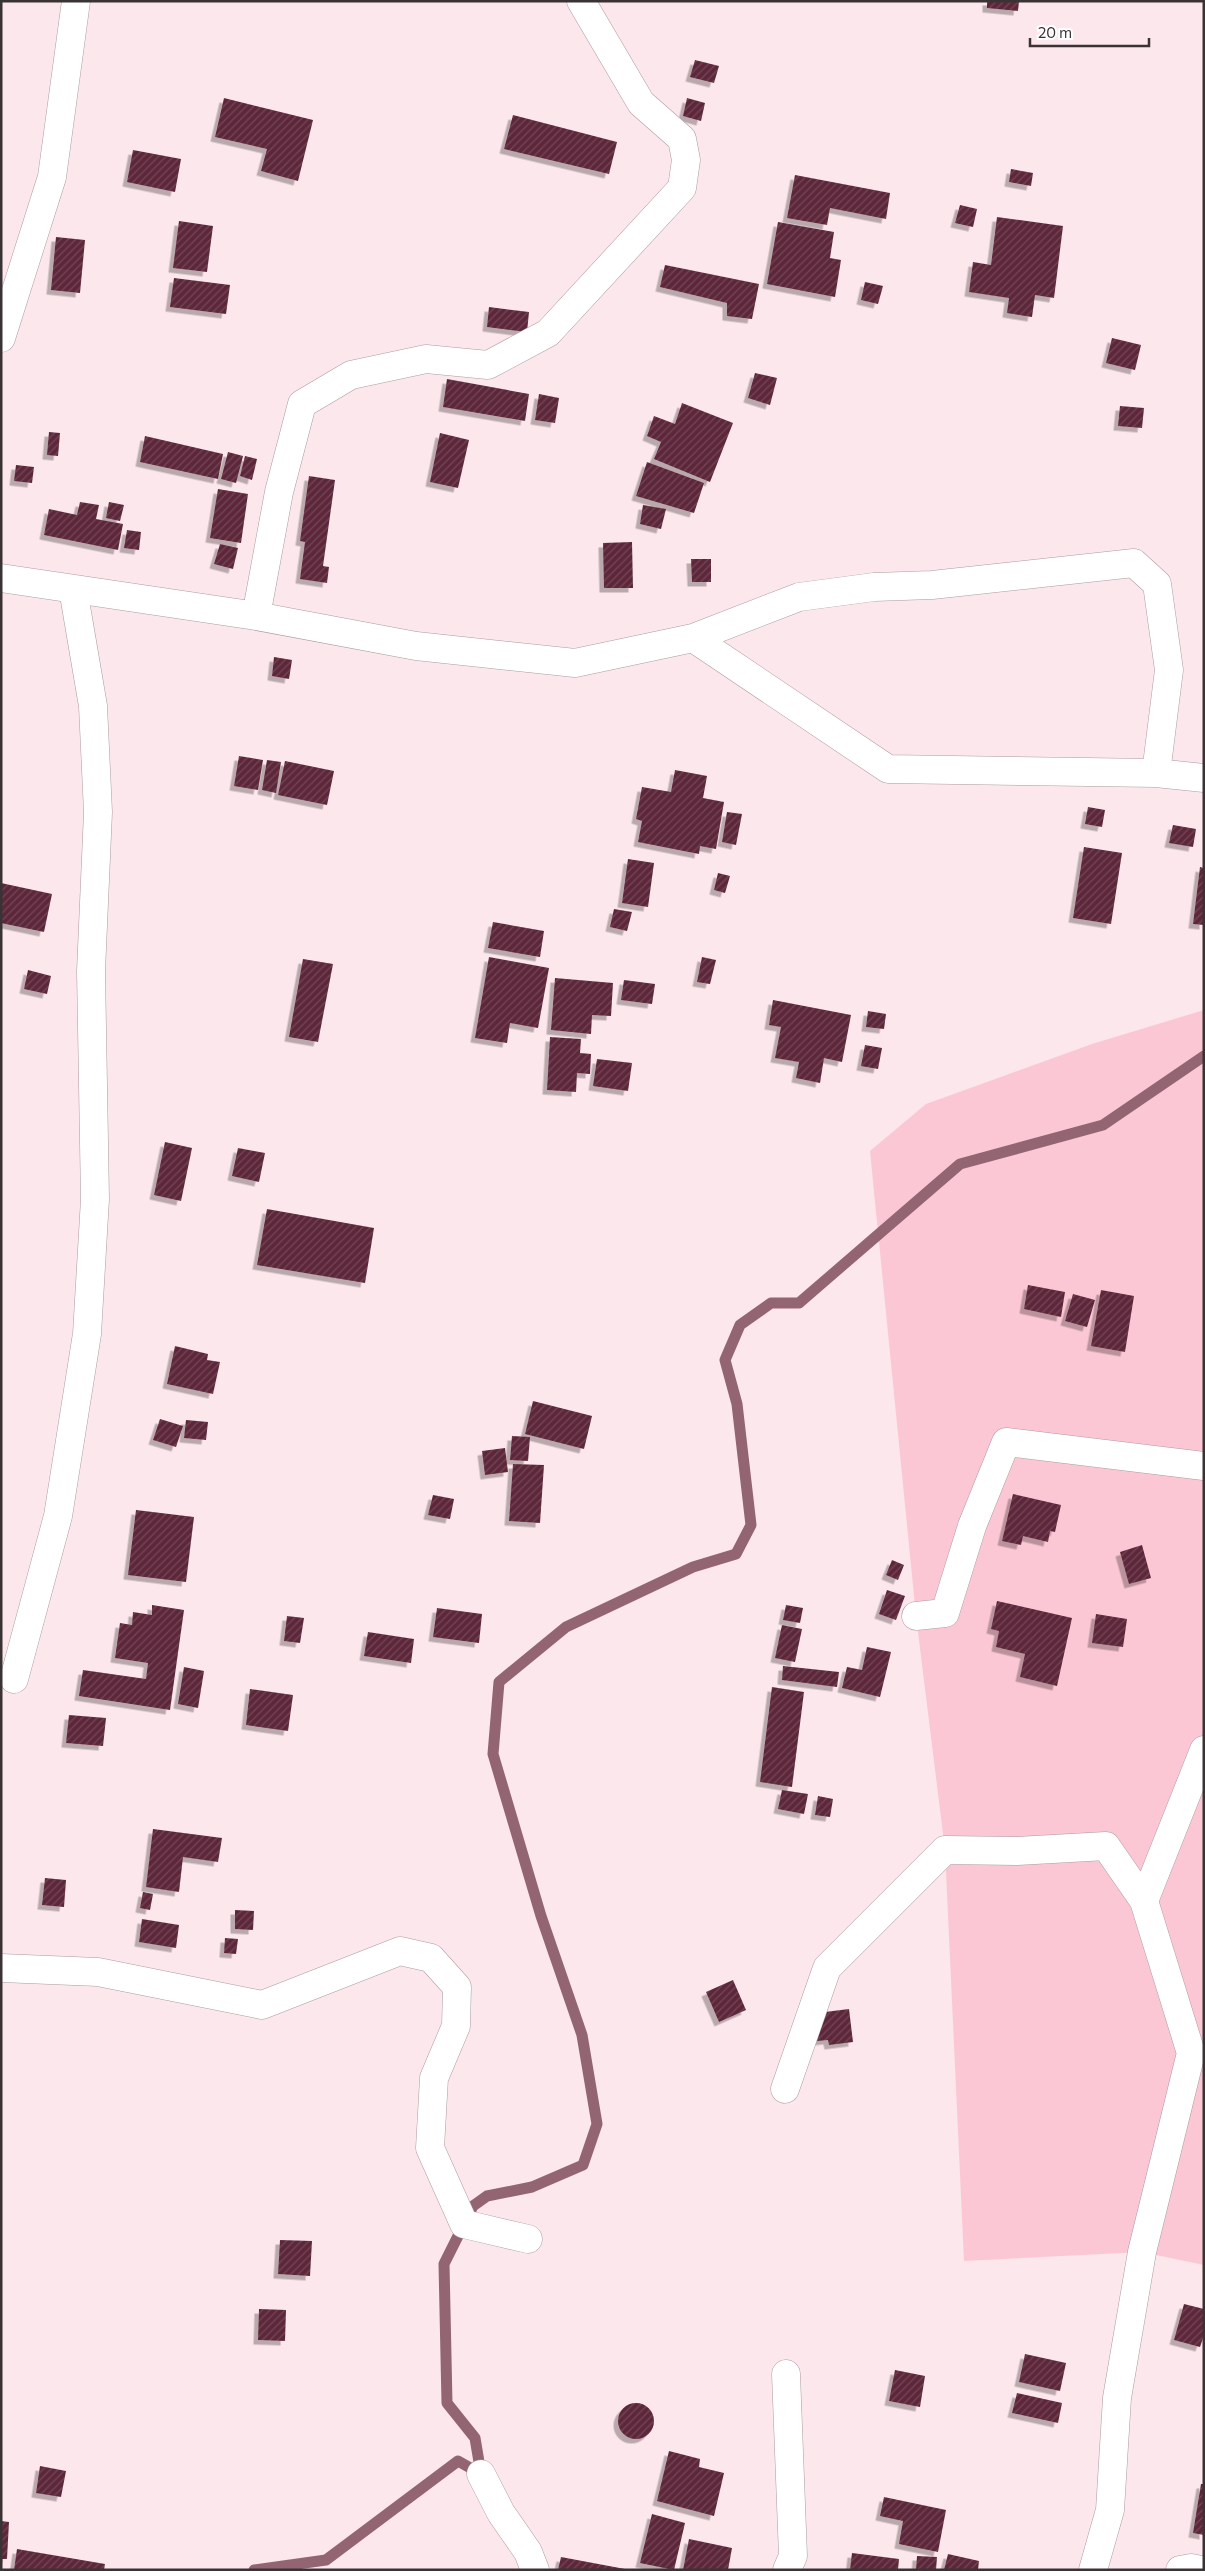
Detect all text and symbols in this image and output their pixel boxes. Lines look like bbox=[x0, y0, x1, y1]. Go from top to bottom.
scale bar bbox=[1030, 15, 1149, 47]
text: 20 m bbox=[1038, 23, 1072, 41]

